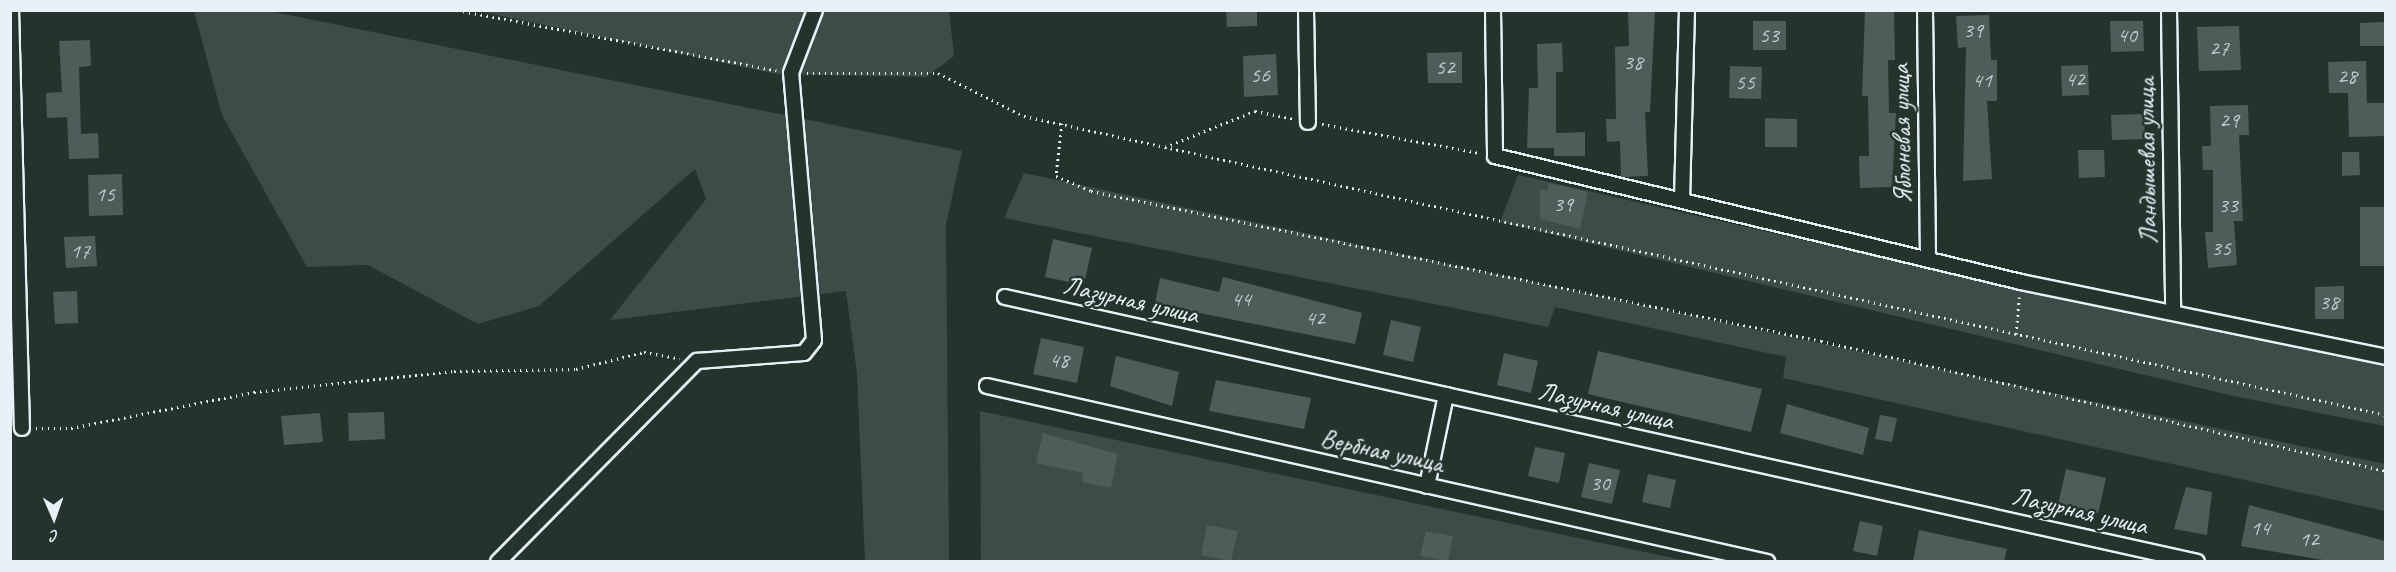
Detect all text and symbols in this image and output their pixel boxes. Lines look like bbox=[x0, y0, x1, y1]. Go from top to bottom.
house number: 39 bbox=[1963, 18, 1983, 44]
house number: 53 bbox=[1759, 23, 1779, 49]
house number: 40 bbox=[2117, 23, 2137, 49]
house number: 27 bbox=[2209, 36, 2229, 62]
house number: 38 bbox=[1623, 50, 1643, 76]
house number: 52 bbox=[1435, 55, 1455, 81]
house number: 56 bbox=[1250, 63, 1270, 89]
street label: Яблоневая улица bbox=[1885, 63, 1919, 205]
house number: 28 bbox=[2337, 64, 2357, 90]
house number: 42 bbox=[2065, 67, 2085, 93]
house number: 41 bbox=[1972, 68, 1992, 94]
house number: 55 bbox=[1735, 70, 1755, 96]
street label: Ландышевая улица bbox=[2130, 77, 2164, 245]
house number: 29 bbox=[2219, 108, 2239, 134]
house number: 15 bbox=[95, 182, 115, 208]
house number: 39 bbox=[1553, 192, 1573, 218]
house number: 33 bbox=[2218, 193, 2238, 219]
house number: 35 bbox=[2211, 236, 2231, 262]
house number: 17 bbox=[70, 239, 90, 265]
street label: Лазурная улица bbox=[1060, 269, 1202, 331]
house number: 44 bbox=[1231, 287, 1251, 313]
house number: 38 bbox=[2319, 290, 2339, 316]
house number: 42 bbox=[1305, 306, 1325, 332]
house number: 48 bbox=[1049, 348, 1069, 374]
street label: Лазурная улица bbox=[1535, 375, 1677, 437]
street label: Вербная улица bbox=[1318, 423, 1446, 479]
house number: 30 bbox=[1590, 471, 1610, 497]
street label: Лазурная улица bbox=[2009, 480, 2151, 542]
north arrow bbox=[24, 488, 84, 548]
house number: 14 bbox=[2250, 516, 2270, 542]
text: С bbox=[50, 526, 59, 546]
house number: 12 bbox=[2299, 527, 2319, 553]

